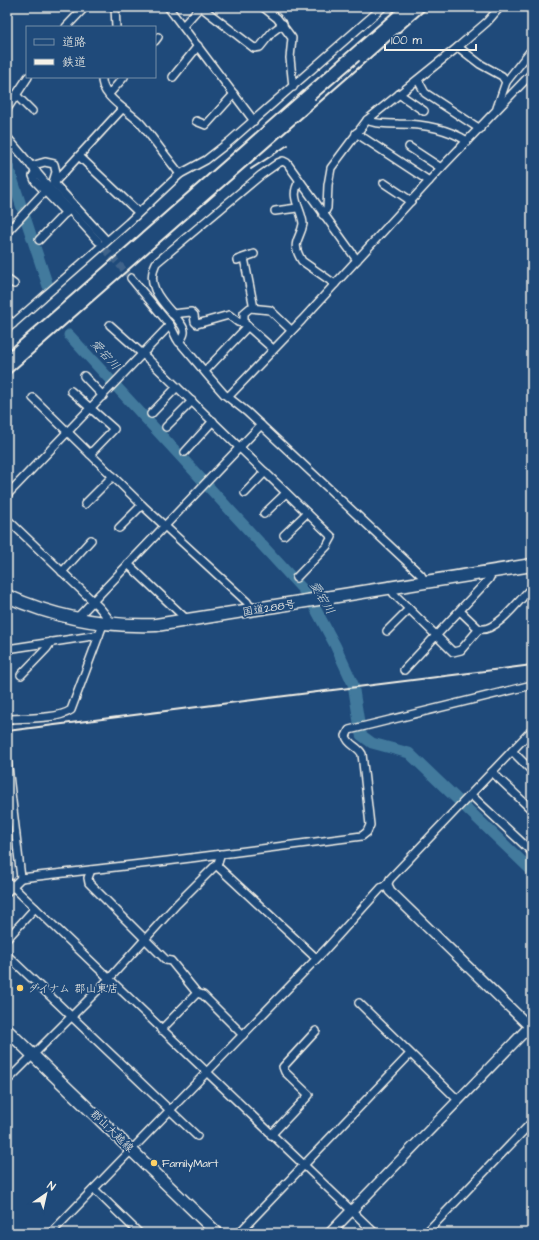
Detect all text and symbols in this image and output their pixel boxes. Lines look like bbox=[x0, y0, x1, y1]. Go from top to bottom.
legend bbox=[26, 26, 156, 78]
scale bar bbox=[385, 26, 476, 52]
text: 100 m bbox=[391, 32, 422, 49]
text: 道路 bbox=[62, 34, 86, 51]
text: 鉄道 bbox=[62, 54, 86, 71]
water label: 愛宕川 bbox=[87, 336, 123, 374]
water label: 愛宕川 bbox=[305, 578, 339, 618]
street label: 国道288号 bbox=[241, 596, 297, 620]
place label: ダイナム 郡山東店 bbox=[28, 981, 118, 996]
marker: ダイナム 郡山東店 bbox=[15, 983, 25, 993]
street label: 郡山大越線 bbox=[87, 1107, 137, 1155]
place label: FamilyMart bbox=[162, 1156, 219, 1172]
marker: FamilyMart bbox=[149, 1158, 159, 1168]
north arrow bbox=[26, 1174, 66, 1214]
text: N bbox=[44, 1178, 58, 1194]

